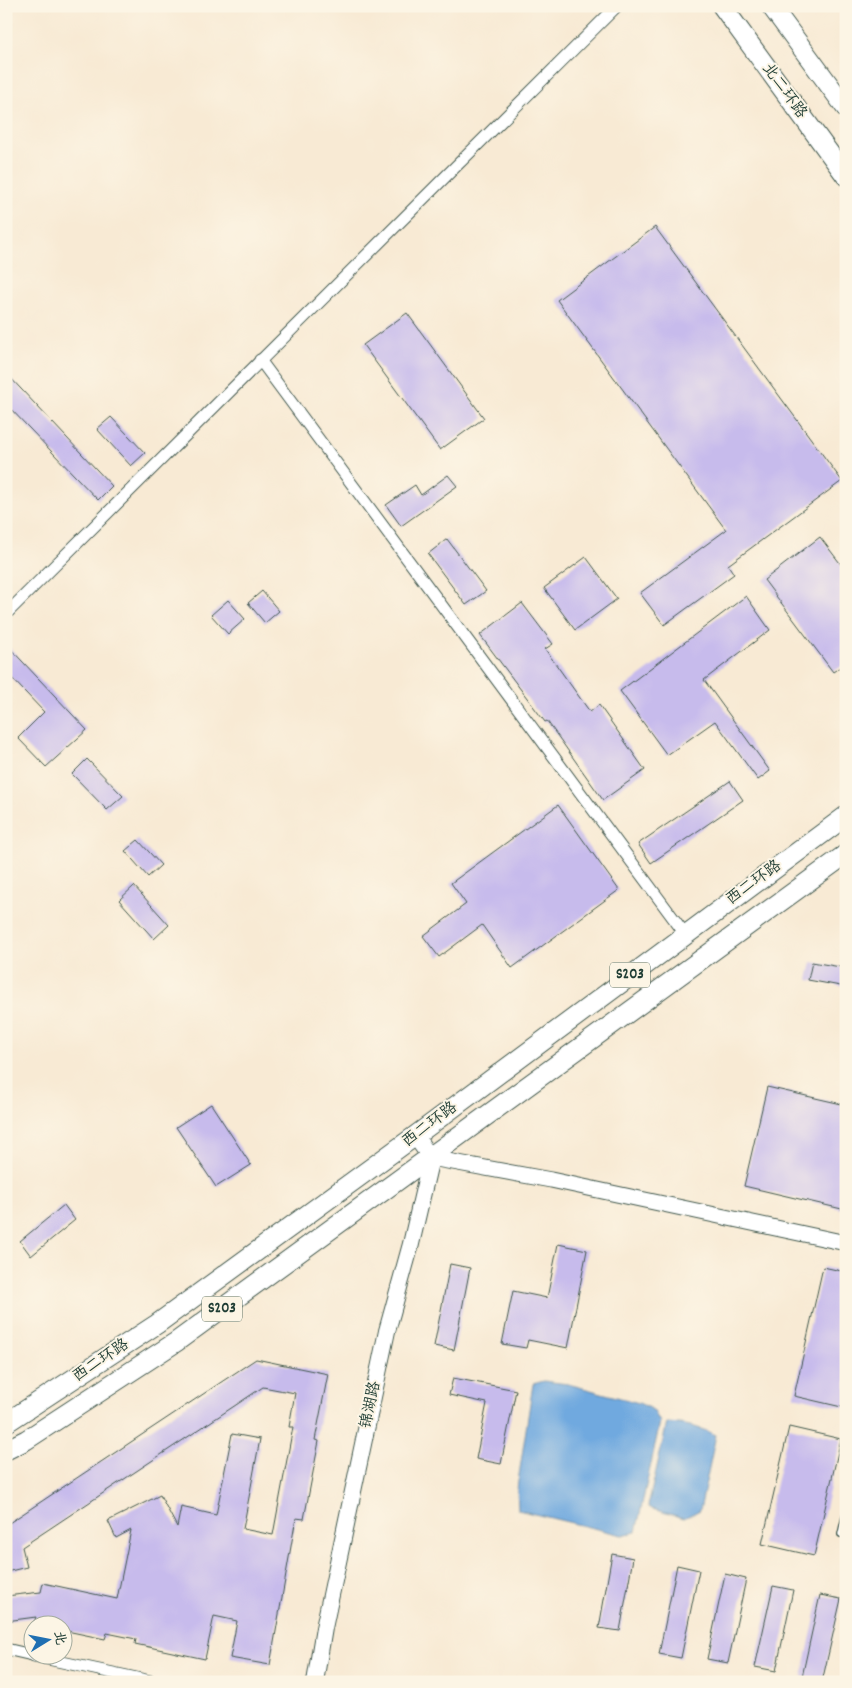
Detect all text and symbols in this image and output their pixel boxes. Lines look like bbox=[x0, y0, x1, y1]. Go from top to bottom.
street label: 北二环路 bbox=[756, 58, 812, 124]
street label: 西二环路 bbox=[721, 855, 787, 911]
road number: S203 bbox=[610, 962, 650, 988]
street label: 西二环路 bbox=[398, 1097, 462, 1153]
road number: S203 bbox=[202, 1296, 242, 1322]
street label: 西二环路 bbox=[68, 1334, 134, 1388]
street label: 锦湖路 bbox=[355, 1379, 387, 1431]
north arrow bbox=[22, 1616, 72, 1666]
text: 北 bbox=[48, 1629, 70, 1647]

